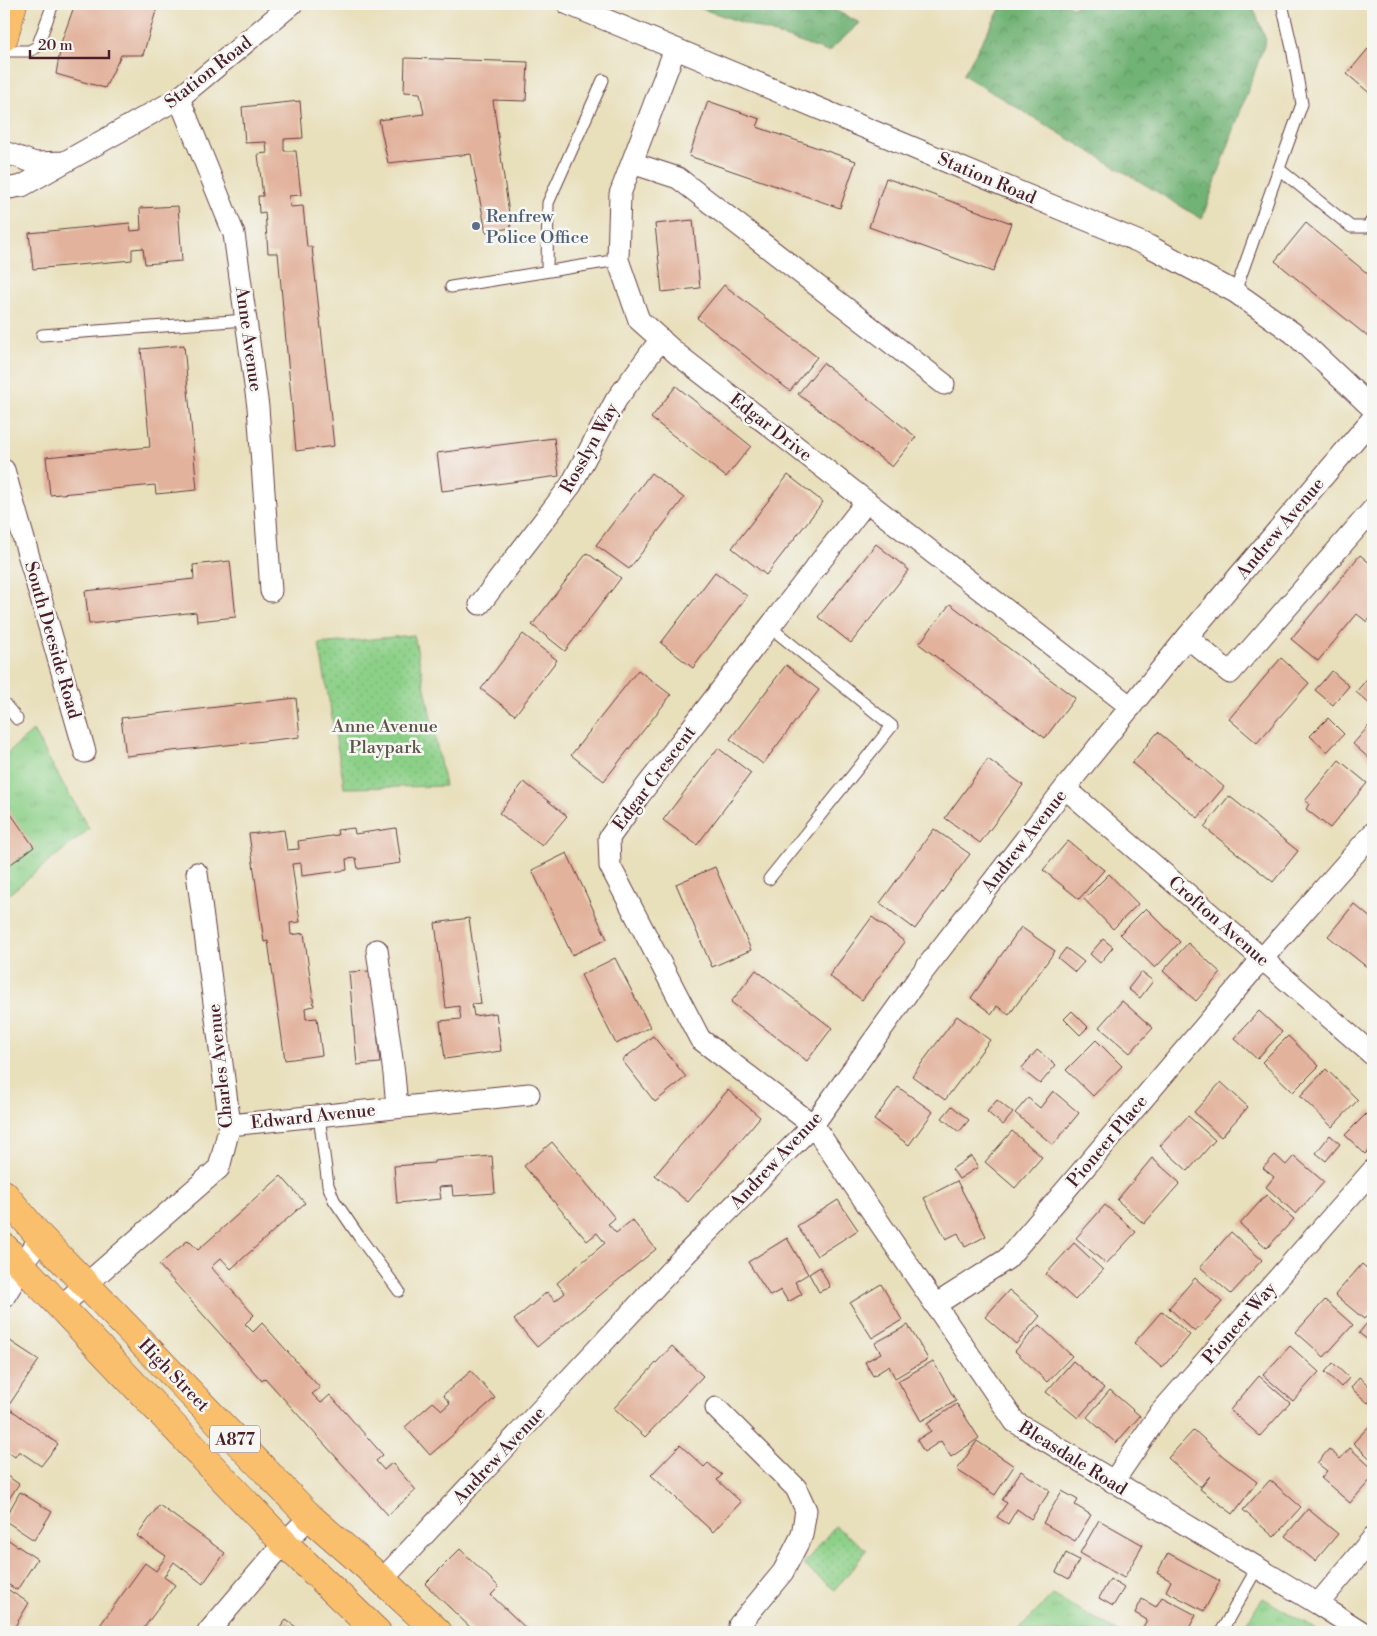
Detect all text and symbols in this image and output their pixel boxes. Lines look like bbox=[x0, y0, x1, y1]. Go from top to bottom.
scale bar bbox=[30, 28, 109, 60]
street label: Station Road bbox=[160, 31, 257, 114]
text: 20 m bbox=[38, 36, 73, 55]
street label: Station Road bbox=[934, 147, 1040, 210]
place label: Renfrew Police Office bbox=[486, 205, 589, 249]
marker: Renfrew Police Office bbox=[470, 220, 482, 232]
street label: Anne Avenue bbox=[230, 284, 267, 393]
street label: Edgar Drive bbox=[725, 388, 817, 467]
street label: Rosslyn Way bbox=[555, 399, 624, 497]
street label: Andrew Avenue bbox=[1231, 473, 1329, 585]
street label: South Deeside Road bbox=[19, 559, 86, 722]
park label: Anne Avenue Playpark bbox=[331, 715, 438, 759]
street label: Edgar Crescent bbox=[608, 721, 702, 835]
street label: Andrew Avenue bbox=[976, 785, 1072, 899]
street label: Crofton Avenue bbox=[1163, 871, 1274, 972]
street label: Charles Avenue bbox=[203, 1003, 238, 1129]
street label: Pioneer Place bbox=[1062, 1090, 1153, 1192]
street label: Edward Avenue bbox=[250, 1099, 377, 1134]
street label: Andrew Avenue bbox=[725, 1107, 828, 1215]
street label: Pioneer Way bbox=[1197, 1277, 1282, 1369]
street label: High Street bbox=[133, 1334, 215, 1417]
street label: Andrew Avenue bbox=[448, 1402, 551, 1510]
street label: Bleasdale Road bbox=[1014, 1415, 1132, 1501]
road number: A877 bbox=[210, 1426, 260, 1452]

